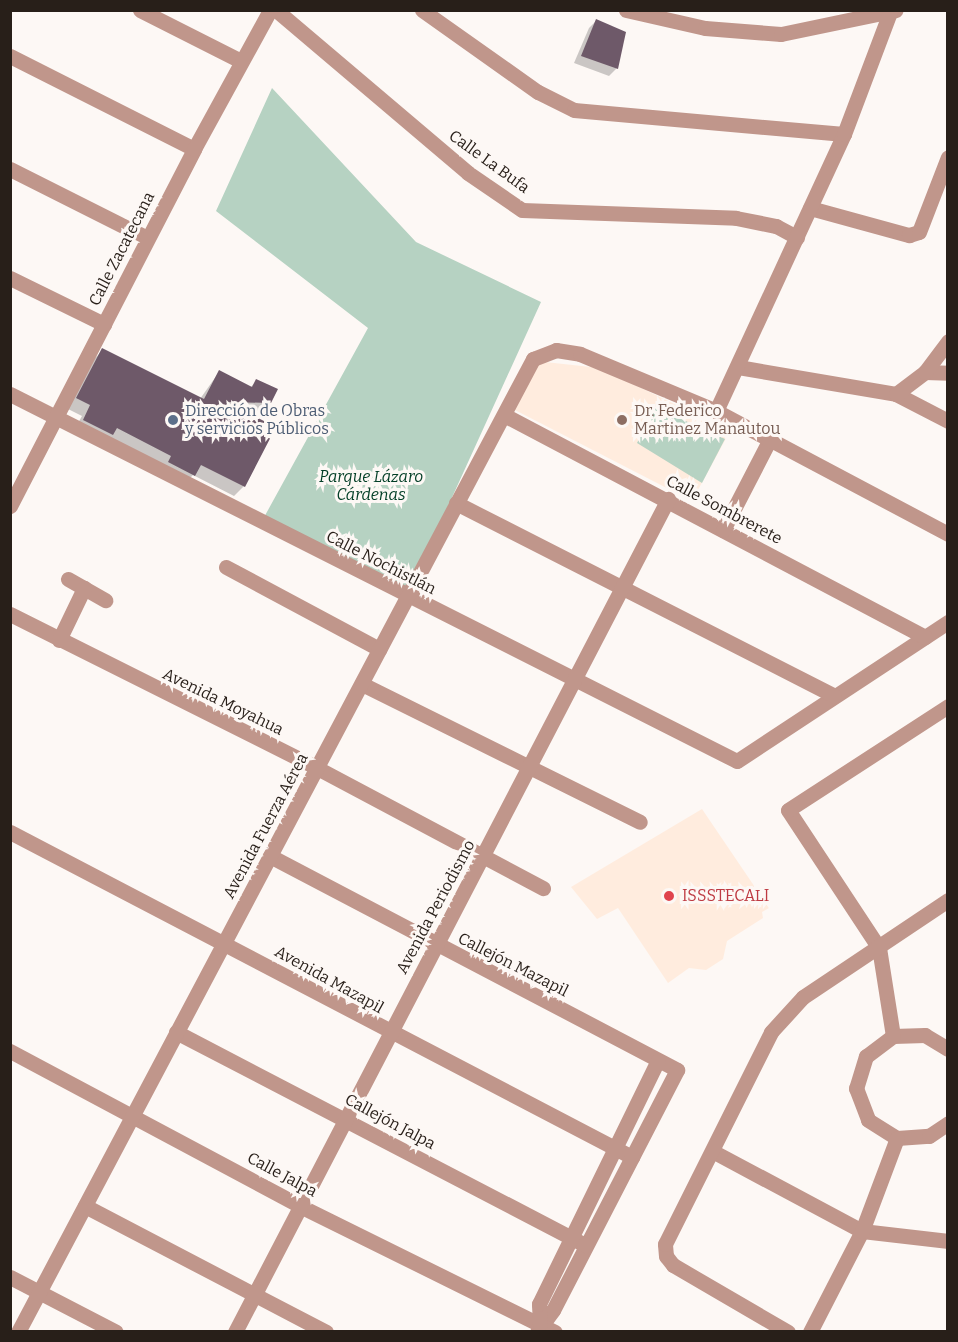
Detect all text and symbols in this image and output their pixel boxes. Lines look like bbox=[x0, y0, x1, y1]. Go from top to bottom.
street label: Calle La Bufa bbox=[445, 126, 533, 198]
street label: Calle Zacatecana bbox=[85, 189, 159, 309]
place label: Dirección de Obras y servicios Públicos bbox=[185, 401, 329, 439]
place label: Dr. Federico Martinez Manautou bbox=[634, 401, 780, 439]
marker: Dirección de Obras y servicios Públicos bbox=[166, 413, 180, 427]
marker: Dr. Federico Martinez Manautou bbox=[615, 413, 629, 427]
park label: Parque Lázaro Cárdenas bbox=[319, 467, 423, 505]
street label: Calle Sombrerete bbox=[663, 471, 785, 549]
street label: Calle Nochistlán bbox=[323, 527, 439, 599]
street label: Avenida Moyahua bbox=[159, 664, 287, 740]
street label: Avenida Fuerza Aérea bbox=[220, 750, 312, 902]
street label: Avenida Periodismo bbox=[393, 837, 479, 977]
place label: ISSSTECALI bbox=[682, 886, 769, 906]
marker: ISSSTECALI bbox=[660, 887, 678, 905]
street label: Callejón Mazapil bbox=[455, 929, 571, 1001]
street label: Avenida Mazapil bbox=[271, 942, 387, 1018]
street label: Callejón Jalpa bbox=[341, 1090, 439, 1154]
street label: Calle Jalpa bbox=[244, 1149, 320, 1201]

